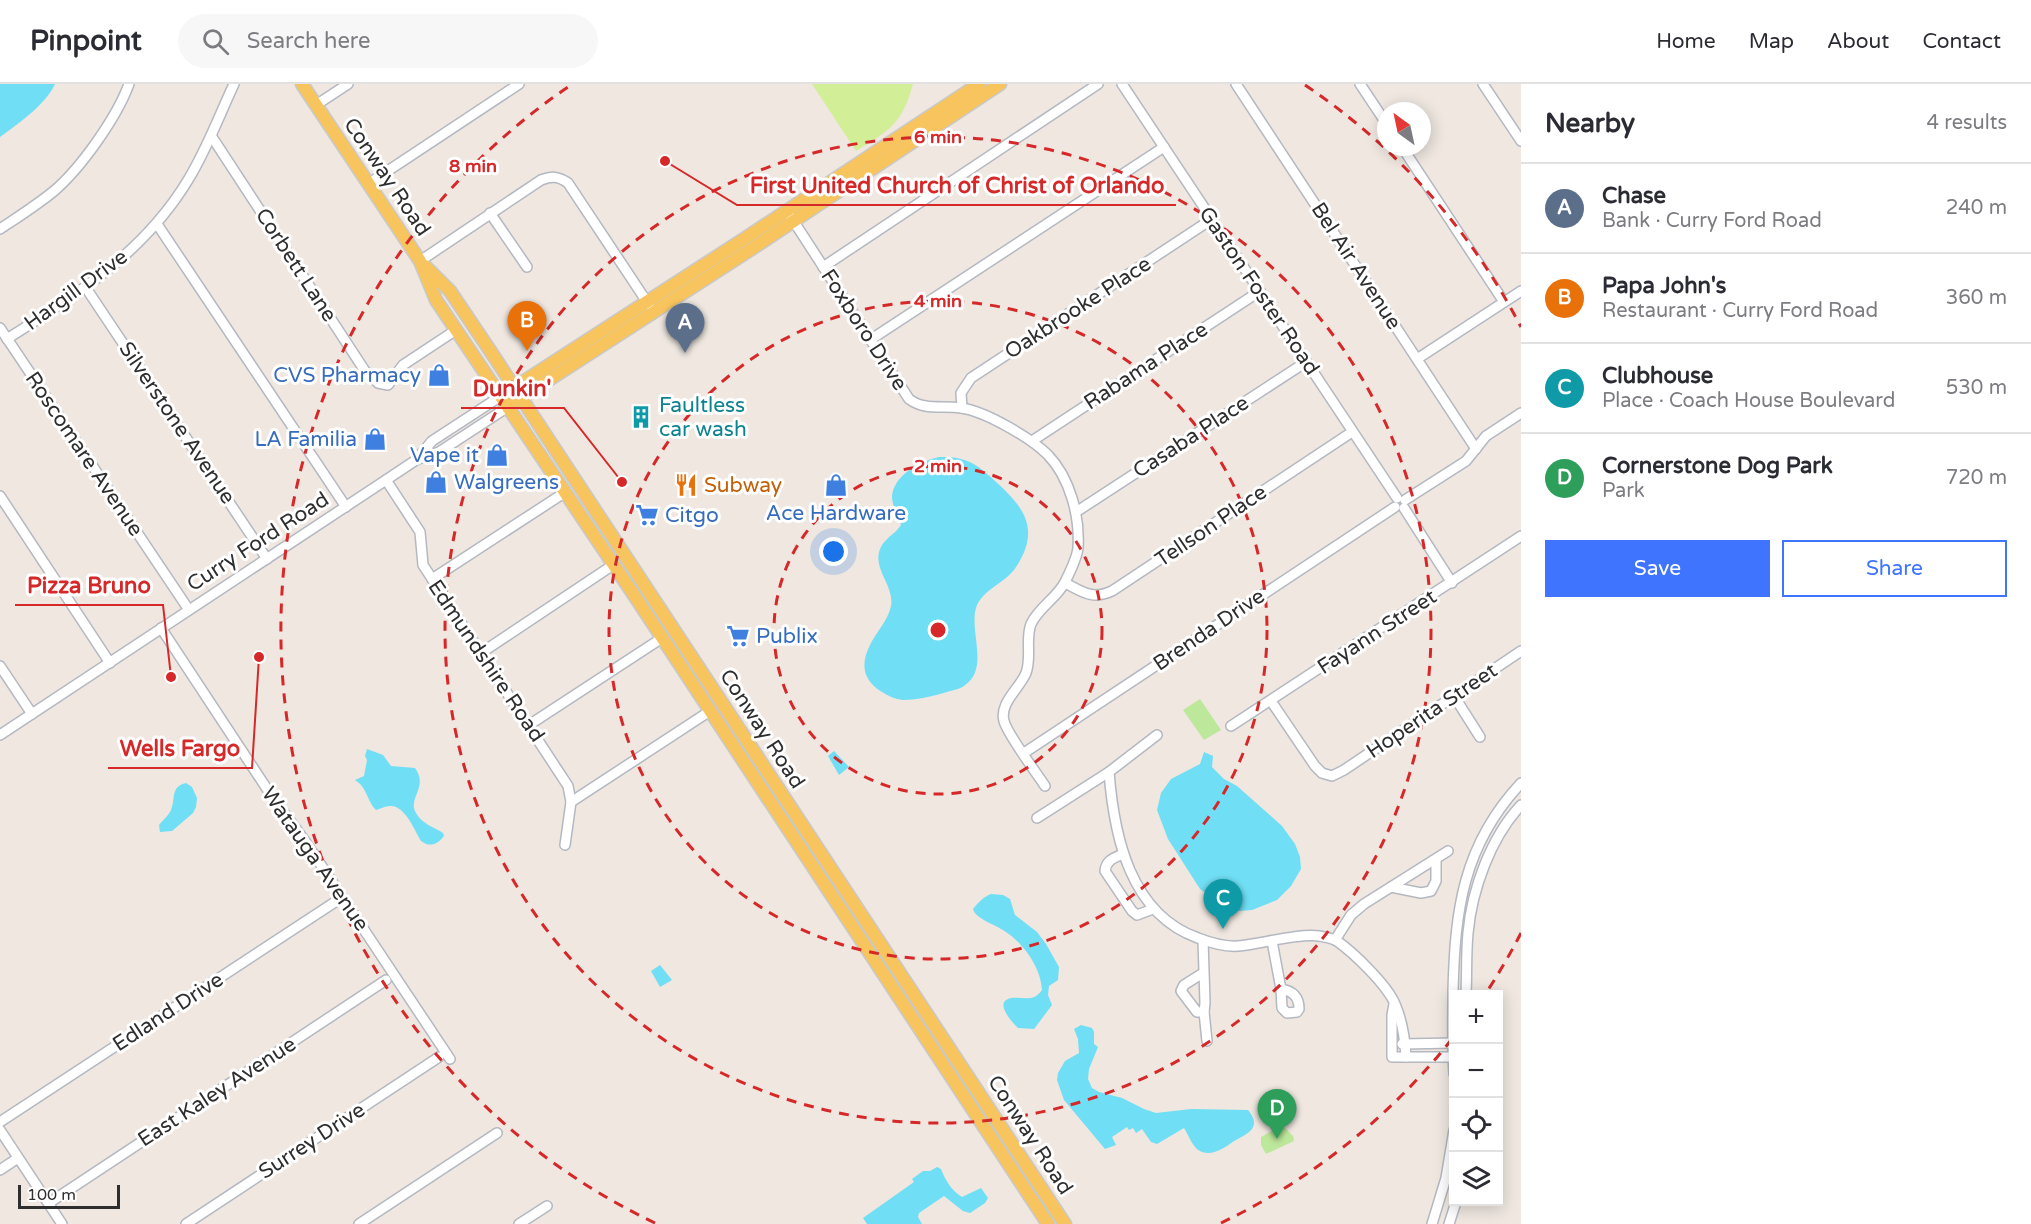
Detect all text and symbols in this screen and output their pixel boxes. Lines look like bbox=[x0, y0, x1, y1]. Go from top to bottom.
search box bbox=[178, 14, 598, 68]
text: Pinpoint bbox=[30, 24, 142, 58]
icon: search bbox=[199, 25, 232, 58]
text: Search here bbox=[247, 28, 370, 54]
text: Home bbox=[1656, 29, 1716, 54]
text: Map bbox=[1749, 29, 1794, 54]
text: About bbox=[1827, 29, 1889, 54]
text: Contact bbox=[1922, 29, 2001, 54]
north arrow bbox=[1377, 102, 1431, 156]
text: Nearby bbox=[1545, 108, 1635, 139]
text: 4 results bbox=[1927, 111, 2007, 135]
street label: Conway Road bbox=[338, 113, 436, 241]
text: 6 min bbox=[914, 126, 962, 148]
text: 8 min bbox=[449, 155, 497, 177]
callout: First United Church of Christ of Orlando bbox=[737, 165, 1176, 205]
text: First United Church of Christ of Orlando bbox=[750, 173, 1164, 199]
text: Chase bbox=[1602, 183, 1666, 209]
text: A bbox=[1557, 196, 1572, 220]
text: 240 m bbox=[1946, 196, 2007, 220]
street label: Bel Air Avenue bbox=[1306, 198, 1406, 334]
street label: Gaston Foster Road bbox=[1193, 202, 1325, 380]
street label: Corbett Lane bbox=[250, 204, 342, 327]
text: Bank · Curry Ford Road bbox=[1602, 209, 1822, 233]
street label: Hargill Drive bbox=[19, 244, 133, 336]
street label: Oakbrooke Place bbox=[1000, 251, 1156, 365]
street label: Foxboro Drive bbox=[816, 265, 913, 395]
text: Papa John's bbox=[1602, 273, 1726, 299]
text: B bbox=[1558, 286, 1571, 310]
text: 360 m bbox=[1946, 286, 2007, 310]
text: 4 min bbox=[914, 290, 962, 312]
text: Restaurant · Curry Ford Road bbox=[1602, 299, 1878, 323]
pin: B bbox=[508, 302, 546, 351]
pin: A bbox=[666, 304, 704, 353]
street label: Rabama Place bbox=[1079, 317, 1213, 415]
street label: Silverstone Avenue bbox=[113, 337, 241, 509]
shop icon: CVS Pharmacy bbox=[426, 362, 452, 388]
place label: CVS Pharmacy bbox=[273, 363, 421, 388]
text: Clubhouse bbox=[1602, 363, 1713, 389]
street label: Roscomare Avenue bbox=[20, 367, 148, 541]
callout: Dunkin' bbox=[461, 368, 564, 408]
text: Dunkin' bbox=[473, 376, 551, 402]
text: C bbox=[1558, 376, 1571, 400]
text: 530 m bbox=[1946, 376, 2007, 400]
text: Place · Coach House Boulevard bbox=[1602, 389, 1895, 413]
street label: Casaba Place bbox=[1128, 390, 1254, 484]
place label: Faultless car wash bbox=[659, 393, 747, 442]
building icon: Faultless car wash bbox=[628, 404, 654, 430]
shop icon: LA Familia bbox=[362, 426, 388, 452]
place label: LA Familia bbox=[254, 427, 357, 452]
shop icon: Vape it bbox=[484, 442, 510, 468]
place label: Vape it bbox=[410, 443, 479, 468]
text: Cornerstone Dog Park bbox=[1602, 453, 1833, 479]
text: 2 min bbox=[914, 455, 962, 477]
text: D bbox=[1557, 466, 1572, 490]
text: 720 m bbox=[1946, 466, 2007, 490]
shop icon: Walgreens bbox=[423, 469, 449, 495]
place label: Walgreens bbox=[454, 470, 559, 495]
restaurant icon: Subway bbox=[673, 472, 699, 498]
shop icon: Ace Hardware bbox=[823, 472, 849, 498]
place label: Subway bbox=[704, 473, 782, 498]
text: Park bbox=[1602, 479, 1645, 503]
street label: Tellson Place bbox=[1151, 480, 1272, 572]
street label: Curry Ford Road bbox=[182, 487, 334, 597]
place label: Ace Hardware bbox=[766, 501, 906, 526]
supermarket icon: Citgo bbox=[634, 502, 660, 528]
place label: Citgo bbox=[665, 503, 719, 528]
your location bbox=[819, 537, 848, 566]
button: Save bbox=[1545, 540, 1770, 597]
button: Share bbox=[1782, 540, 2007, 597]
callout: Pizza Bruno bbox=[15, 565, 163, 605]
text: Pizza Bruno bbox=[27, 573, 151, 599]
street label: Edmundshire Road bbox=[422, 575, 550, 747]
street label: Brenda Drive bbox=[1149, 583, 1270, 676]
street label: Fayann Street bbox=[1313, 584, 1441, 680]
centre of rings bbox=[928, 620, 948, 640]
supermarket icon: Publix bbox=[725, 623, 751, 649]
place label: Publix bbox=[756, 624, 818, 649]
street label: Hoperita Street bbox=[1362, 658, 1502, 764]
street label: Conway Road bbox=[714, 665, 810, 793]
callout: Wells Fargo bbox=[108, 728, 252, 768]
text: Wells Fargo bbox=[120, 736, 240, 762]
street label: Watauga Avenue bbox=[256, 782, 374, 936]
pin: C bbox=[1204, 880, 1242, 929]
street label: Edland Drive bbox=[108, 967, 228, 1057]
map controls bbox=[1449, 990, 1503, 1206]
button: + bbox=[1449, 990, 1503, 1044]
street label: East Kaley Avenue bbox=[133, 1032, 301, 1152]
button: − bbox=[1449, 1044, 1503, 1098]
street label: Conway Road bbox=[982, 1071, 1078, 1199]
pin: D bbox=[1258, 1090, 1296, 1139]
street label: Surrey Drive bbox=[254, 1097, 370, 1185]
button: locate bbox=[1449, 1098, 1503, 1152]
button: layers bbox=[1449, 1152, 1503, 1206]
scale bar bbox=[18, 1182, 120, 1210]
text: 100 m bbox=[27, 1185, 76, 1205]

